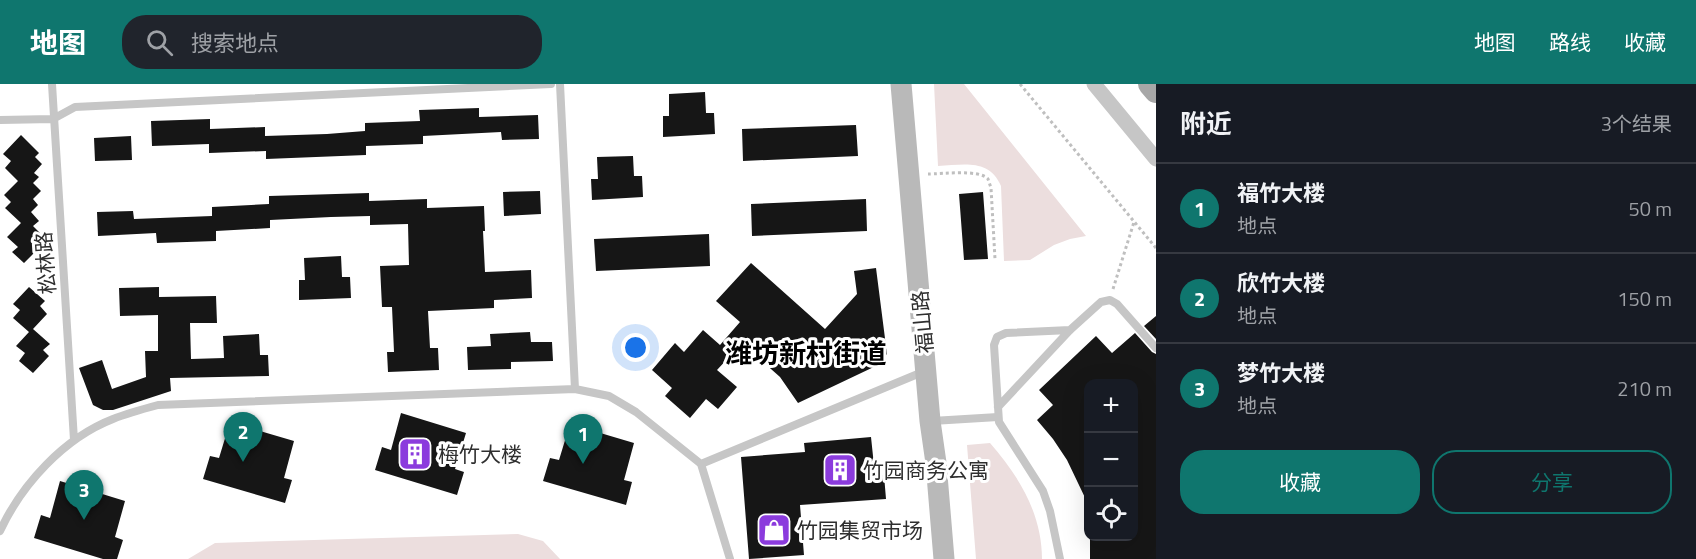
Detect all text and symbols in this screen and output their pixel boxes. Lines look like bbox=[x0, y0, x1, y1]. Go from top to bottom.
search box bbox=[122, 15, 542, 69]
text: 地图 bbox=[30, 21, 86, 64]
icon: search bbox=[143, 26, 176, 59]
text: 搜索地点 bbox=[191, 26, 279, 60]
text: 地图 bbox=[1474, 26, 1516, 58]
text: 路线 bbox=[1549, 26, 1591, 58]
text: 收藏 bbox=[1624, 26, 1666, 58]
text: 附近 bbox=[1180, 104, 1232, 143]
text: 3个结果 bbox=[1601, 108, 1672, 139]
text: 福竹大楼 bbox=[1237, 176, 1325, 210]
text: 1 bbox=[1194, 193, 1205, 224]
text: 50 m bbox=[1628, 193, 1672, 224]
text: 地点 bbox=[1237, 210, 1277, 241]
street label: 松林路 bbox=[27, 230, 63, 296]
text: 欣竹大楼 bbox=[1237, 266, 1325, 300]
text: 2 bbox=[1194, 283, 1205, 314]
text: 150 m bbox=[1617, 283, 1672, 314]
street label: 福山路 bbox=[903, 289, 941, 355]
text: 地点 bbox=[1237, 300, 1277, 331]
district label: 潍坊新村街道 bbox=[725, 332, 887, 373]
your location bbox=[621, 333, 650, 362]
text: 梦竹大楼 bbox=[1237, 356, 1325, 390]
text: 3 bbox=[1194, 373, 1205, 404]
text: 210 m bbox=[1617, 373, 1672, 404]
map controls bbox=[1084, 379, 1138, 541]
button: + bbox=[1084, 379, 1138, 433]
text: 地点 bbox=[1237, 390, 1277, 421]
pin: 2 bbox=[224, 412, 262, 462]
pin: 1 bbox=[564, 414, 602, 464]
button: − bbox=[1084, 433, 1138, 487]
building icon: 梅竹大楼 bbox=[397, 436, 433, 472]
place label: 梅竹大楼 bbox=[438, 438, 522, 470]
button: 收藏 bbox=[1180, 450, 1420, 514]
button: 分享 bbox=[1432, 450, 1672, 514]
building icon: 竹园商务公寓 bbox=[822, 452, 858, 488]
place label: 竹园商务公寓 bbox=[863, 454, 989, 486]
pin: 3 bbox=[64, 470, 104, 520]
button: locate bbox=[1084, 487, 1138, 541]
shop icon: 竹园集贸市场 bbox=[756, 512, 792, 548]
place label: 竹园集贸市场 bbox=[797, 514, 923, 546]

